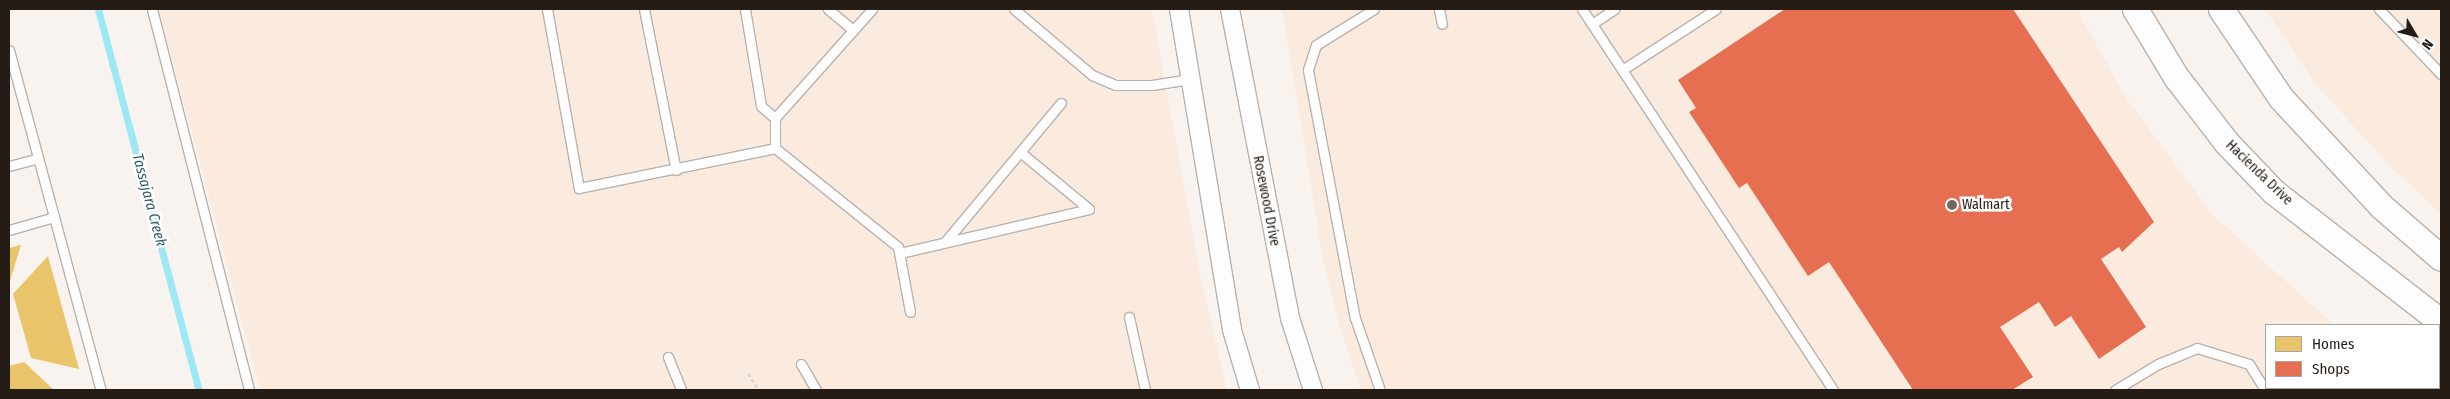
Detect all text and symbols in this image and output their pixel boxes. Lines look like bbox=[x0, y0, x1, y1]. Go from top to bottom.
north arrow bbox=[2390, 10, 2440, 60]
text: N bbox=[2418, 36, 2437, 53]
street label: Hacienda Drive bbox=[2222, 137, 2296, 209]
water label: Tassajara Creek bbox=[128, 152, 170, 248]
street label: Rosewood Drive bbox=[1249, 154, 1283, 248]
place label: Walmart bbox=[1962, 197, 2010, 213]
marker: Walmart bbox=[1946, 199, 1958, 211]
legend bbox=[2265, 324, 2440, 389]
text: Homes bbox=[2312, 335, 2354, 353]
text: Shops bbox=[2312, 360, 2350, 378]

